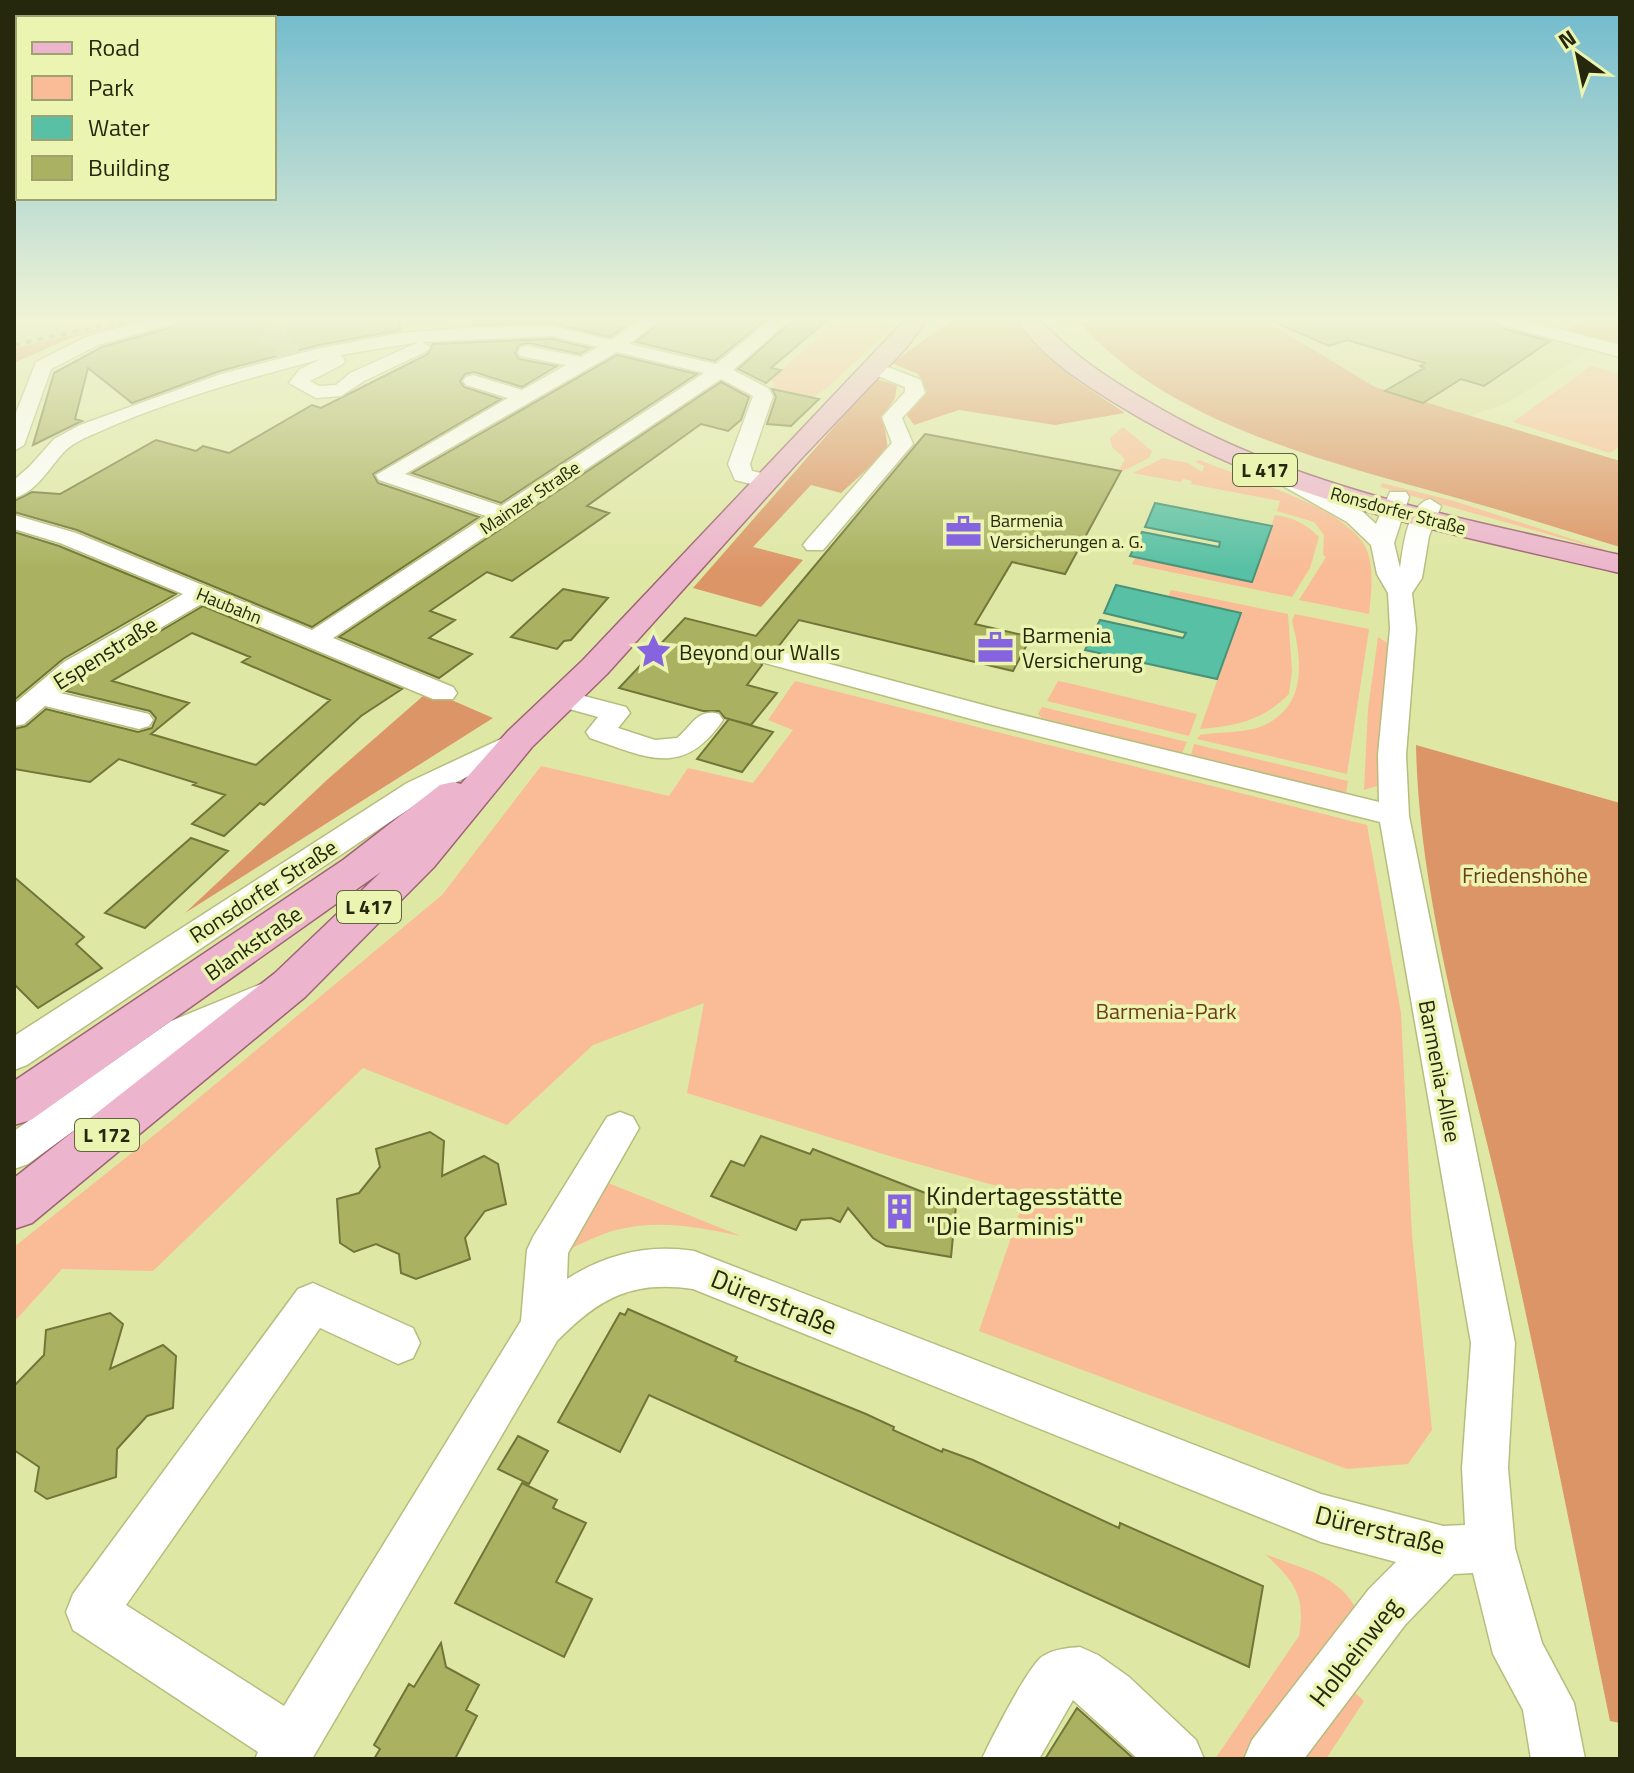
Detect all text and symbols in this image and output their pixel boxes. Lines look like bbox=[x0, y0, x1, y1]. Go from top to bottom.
legend bbox=[16, 16, 276, 200]
north arrow bbox=[1538, 16, 1618, 96]
text: N bbox=[1551, 21, 1583, 58]
text: Road bbox=[88, 29, 140, 65]
text: Park bbox=[88, 69, 134, 105]
text: Water bbox=[88, 109, 150, 145]
text: Building bbox=[88, 149, 170, 185]
street label: Mainzer Straße bbox=[474, 454, 585, 541]
road number: L 417 bbox=[1233, 454, 1297, 486]
street label: Ronsdorfer Straße bbox=[1327, 479, 1469, 542]
place label: Barmenia Versicherungen a. G. bbox=[990, 507, 1143, 555]
office icon: Barmenia Versicherungen a. G. bbox=[945, 512, 983, 550]
street label: Haubahn bbox=[192, 580, 266, 631]
street label: Espenstraße bbox=[46, 608, 164, 698]
place label: Barmenia Versicherung bbox=[1022, 618, 1143, 677]
office icon: Barmenia Versicherung bbox=[977, 629, 1015, 667]
place icon: Beyond our Walls bbox=[634, 633, 672, 671]
place label: Beyond our Walls bbox=[679, 635, 840, 669]
street label: Ronsdorfer Straße bbox=[182, 830, 344, 952]
park label: Friedenshöhe bbox=[1462, 858, 1588, 892]
road number: L 417 bbox=[337, 891, 401, 923]
street label: Blankstraße bbox=[197, 897, 309, 989]
park label: Barmenia-Park bbox=[1095, 994, 1237, 1028]
street label: Barmenia-Allee bbox=[1410, 997, 1470, 1145]
road number: L 172 bbox=[75, 1119, 139, 1151]
place label: Kindertagesstätte "Die Barminis" bbox=[926, 1176, 1123, 1245]
building icon: Kindertagesstätte "Die Barminis" bbox=[881, 1192, 919, 1230]
street label: Dürerstraße bbox=[705, 1259, 843, 1344]
street label: Dürerstraße bbox=[1311, 1495, 1449, 1564]
street label: Holbeinweg bbox=[1299, 1589, 1410, 1715]

